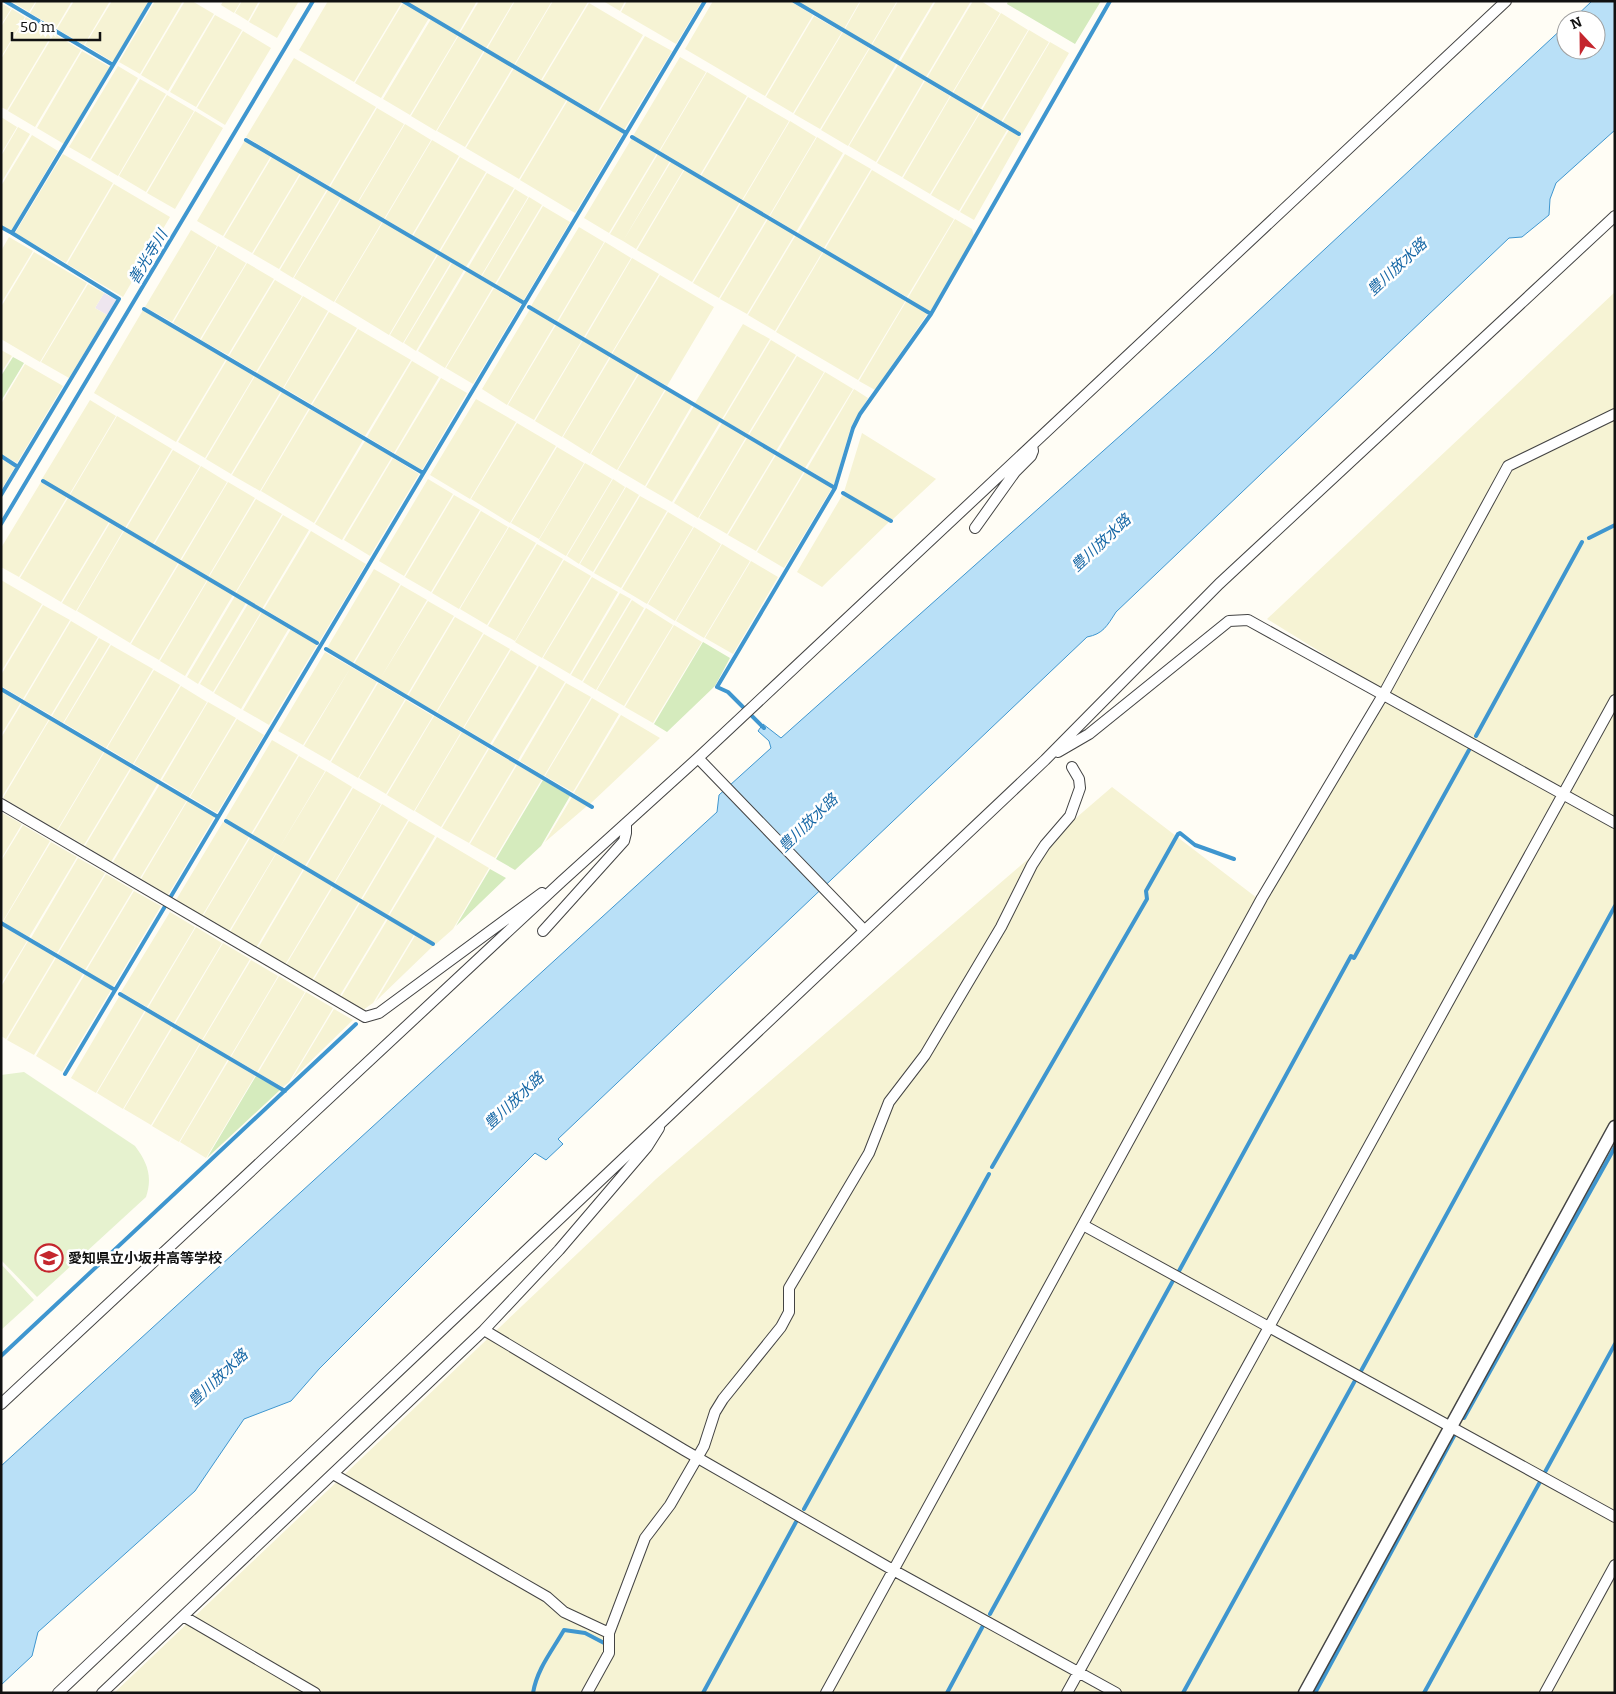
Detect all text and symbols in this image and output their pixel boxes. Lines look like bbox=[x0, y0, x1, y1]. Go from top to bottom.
scale bar bbox=[12, 10, 100, 42]
north arrow bbox=[1556, 10, 1606, 60]
text: N bbox=[1568, 13, 1585, 33]
text: 50 m bbox=[20, 18, 56, 36]
water label: 善光寺川 bbox=[125, 225, 172, 287]
water label: 豊川放水路 bbox=[1363, 233, 1432, 299]
water label: 豊川放水路 bbox=[1067, 509, 1136, 575]
water label: 豊川放水路 bbox=[775, 789, 843, 856]
water label: 豊川放水路 bbox=[480, 1067, 549, 1133]
school or university icon: 愛知県立小坂井高等学校 bbox=[34, 1243, 64, 1273]
place label: 愛知県立小坂井高等学校 bbox=[68, 1250, 222, 1267]
water label: 豊川放水路 bbox=[184, 1344, 253, 1410]

